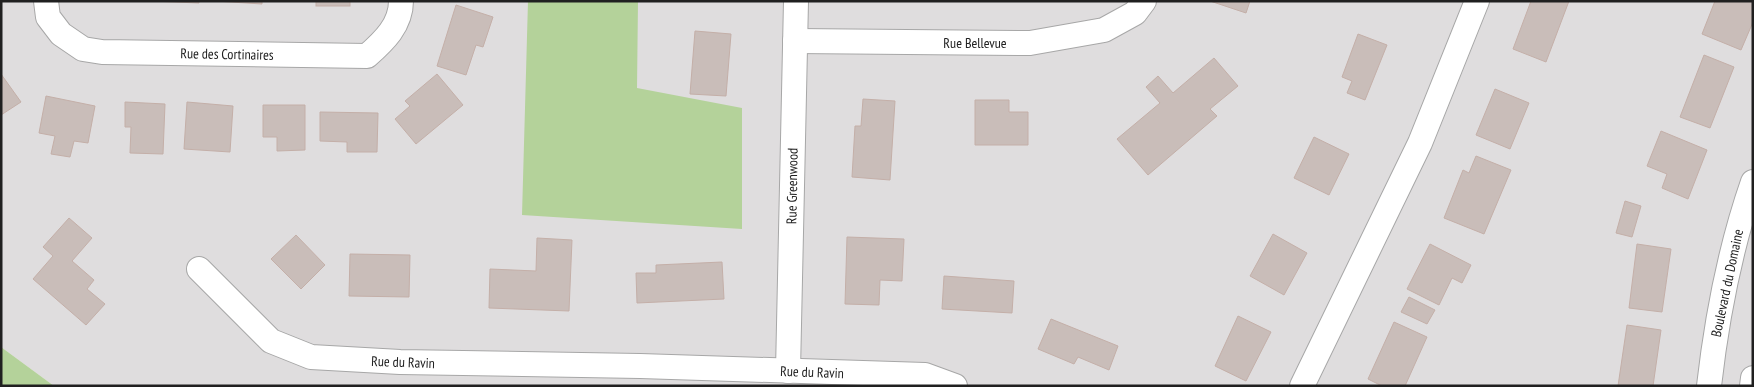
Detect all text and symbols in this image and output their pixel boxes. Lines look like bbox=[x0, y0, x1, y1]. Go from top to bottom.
street label: Rue Bellevue bbox=[943, 34, 1007, 52]
street label: Rue des Cortinaires bbox=[180, 44, 274, 64]
street label: Rue Greenwood bbox=[782, 148, 802, 224]
street label: Boulevard du Domaine bbox=[1707, 227, 1747, 338]
street label: Rue du Ravin bbox=[371, 352, 435, 372]
street label: Rue du Ravin bbox=[780, 362, 844, 382]

